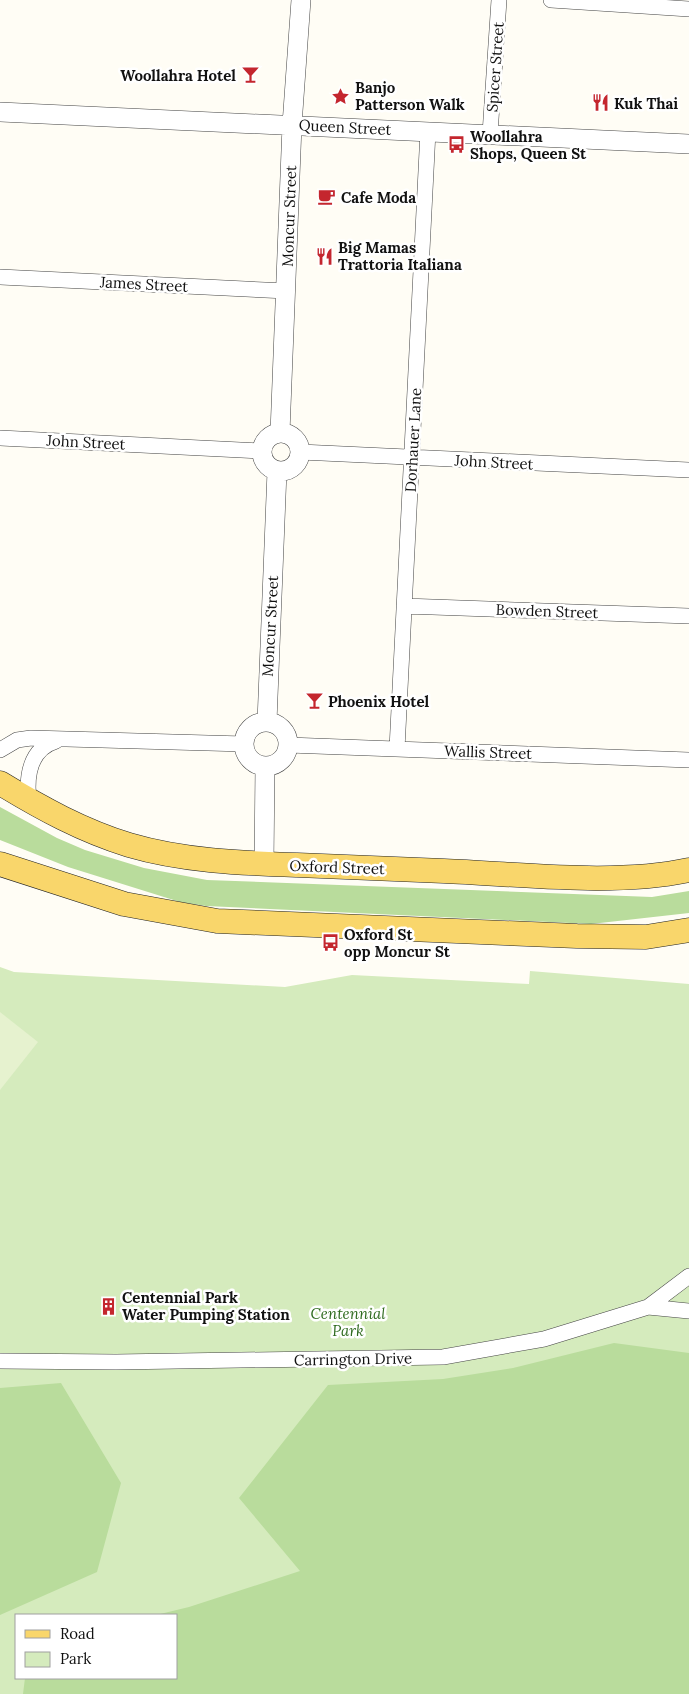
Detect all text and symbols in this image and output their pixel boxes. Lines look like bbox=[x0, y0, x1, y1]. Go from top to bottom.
street label: Spicer Street bbox=[482, 21, 508, 113]
bar icon: Woollahra Hotel bbox=[240, 65, 260, 85]
place label: Woollahra Hotel bbox=[120, 66, 236, 85]
place label: Banjo Patterson Walk bbox=[355, 78, 465, 114]
place icon: Banjo Patterson Walk bbox=[331, 86, 351, 106]
restaurant icon: Kuk Thai bbox=[590, 93, 610, 113]
place label: Kuk Thai bbox=[614, 94, 678, 113]
street label: Queen Street bbox=[298, 115, 392, 139]
place label: Woollahra Shops, Queen St bbox=[470, 127, 587, 163]
bus stop icon: Woollahra Shops, Queen St bbox=[446, 135, 466, 155]
street label: Moncur Street bbox=[278, 165, 300, 267]
cafe icon: Cafe Moda bbox=[317, 187, 337, 207]
place label: Cafe Moda bbox=[341, 188, 416, 207]
place label: Big Mamas Trattoria Italiana bbox=[338, 238, 462, 274]
restaurant icon: Big Mamas Trattoria Italiana bbox=[314, 246, 334, 266]
street label: James Street bbox=[99, 272, 189, 296]
street label: Dorhauer Lane bbox=[401, 387, 425, 493]
street label: John Street bbox=[45, 430, 126, 454]
street label: John Street bbox=[453, 450, 534, 474]
street label: Moncur Street bbox=[258, 575, 282, 677]
street label: Bowden Street bbox=[495, 600, 599, 622]
bar icon: Phoenix Hotel bbox=[304, 691, 324, 711]
place label: Phoenix Hotel bbox=[328, 692, 429, 711]
street label: Wallis Street bbox=[444, 741, 532, 763]
street label: Oxford Street bbox=[289, 856, 385, 878]
place label: Oxford St opp Moncur St bbox=[344, 925, 451, 961]
bus stop icon: Oxford St opp Moncur St bbox=[320, 933, 340, 953]
place label: Centennial Park Water Pumping Station bbox=[122, 1288, 290, 1324]
building icon: Centennial Park Water Pumping Station bbox=[98, 1296, 118, 1316]
park label: Centennial Park bbox=[310, 1304, 386, 1340]
street label: Carrington Drive bbox=[294, 1348, 412, 1370]
legend bbox=[15, 1614, 178, 1679]
text: Road bbox=[60, 1624, 95, 1643]
text: Park bbox=[60, 1649, 91, 1668]

